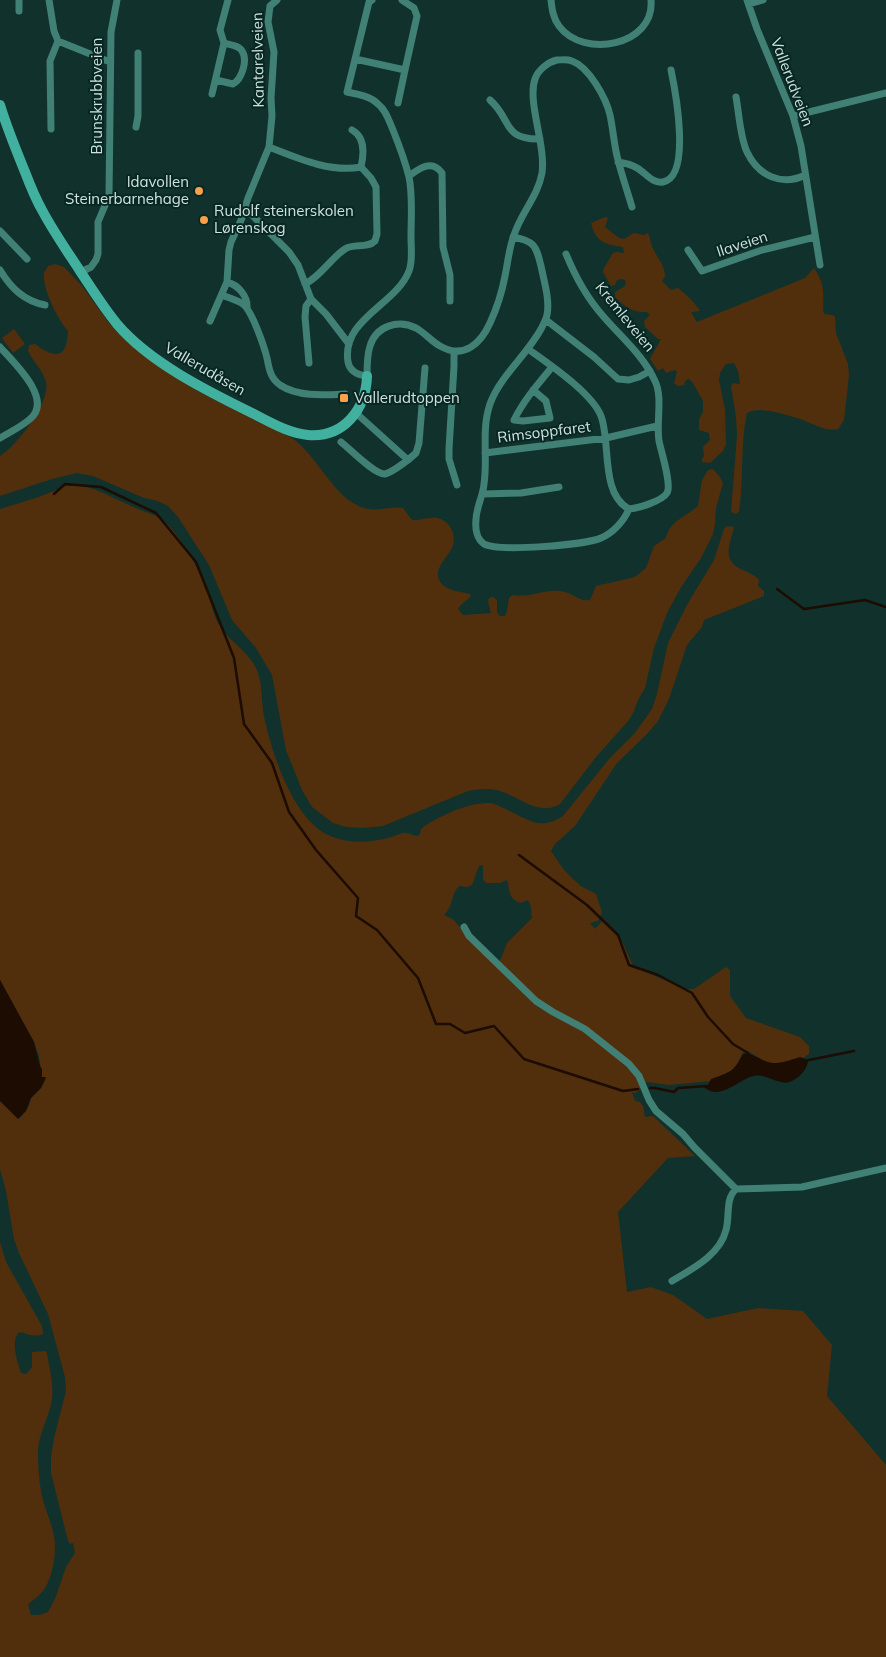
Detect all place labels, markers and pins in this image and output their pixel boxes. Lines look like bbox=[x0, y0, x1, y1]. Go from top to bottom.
place label: Idavollen Steinerbarnehage bbox=[65, 172, 189, 208]
marker: Idavollen Steinerbarnehage bbox=[193, 185, 205, 197]
place label: Rudolf steinerskolen Lørenskog bbox=[214, 201, 354, 237]
marker: Rudolf steinerskolen Lørenskog bbox=[198, 214, 210, 226]
place label: Vallerudtoppen bbox=[354, 388, 460, 407]
marker: Vallerudtoppen bbox=[338, 392, 350, 404]

